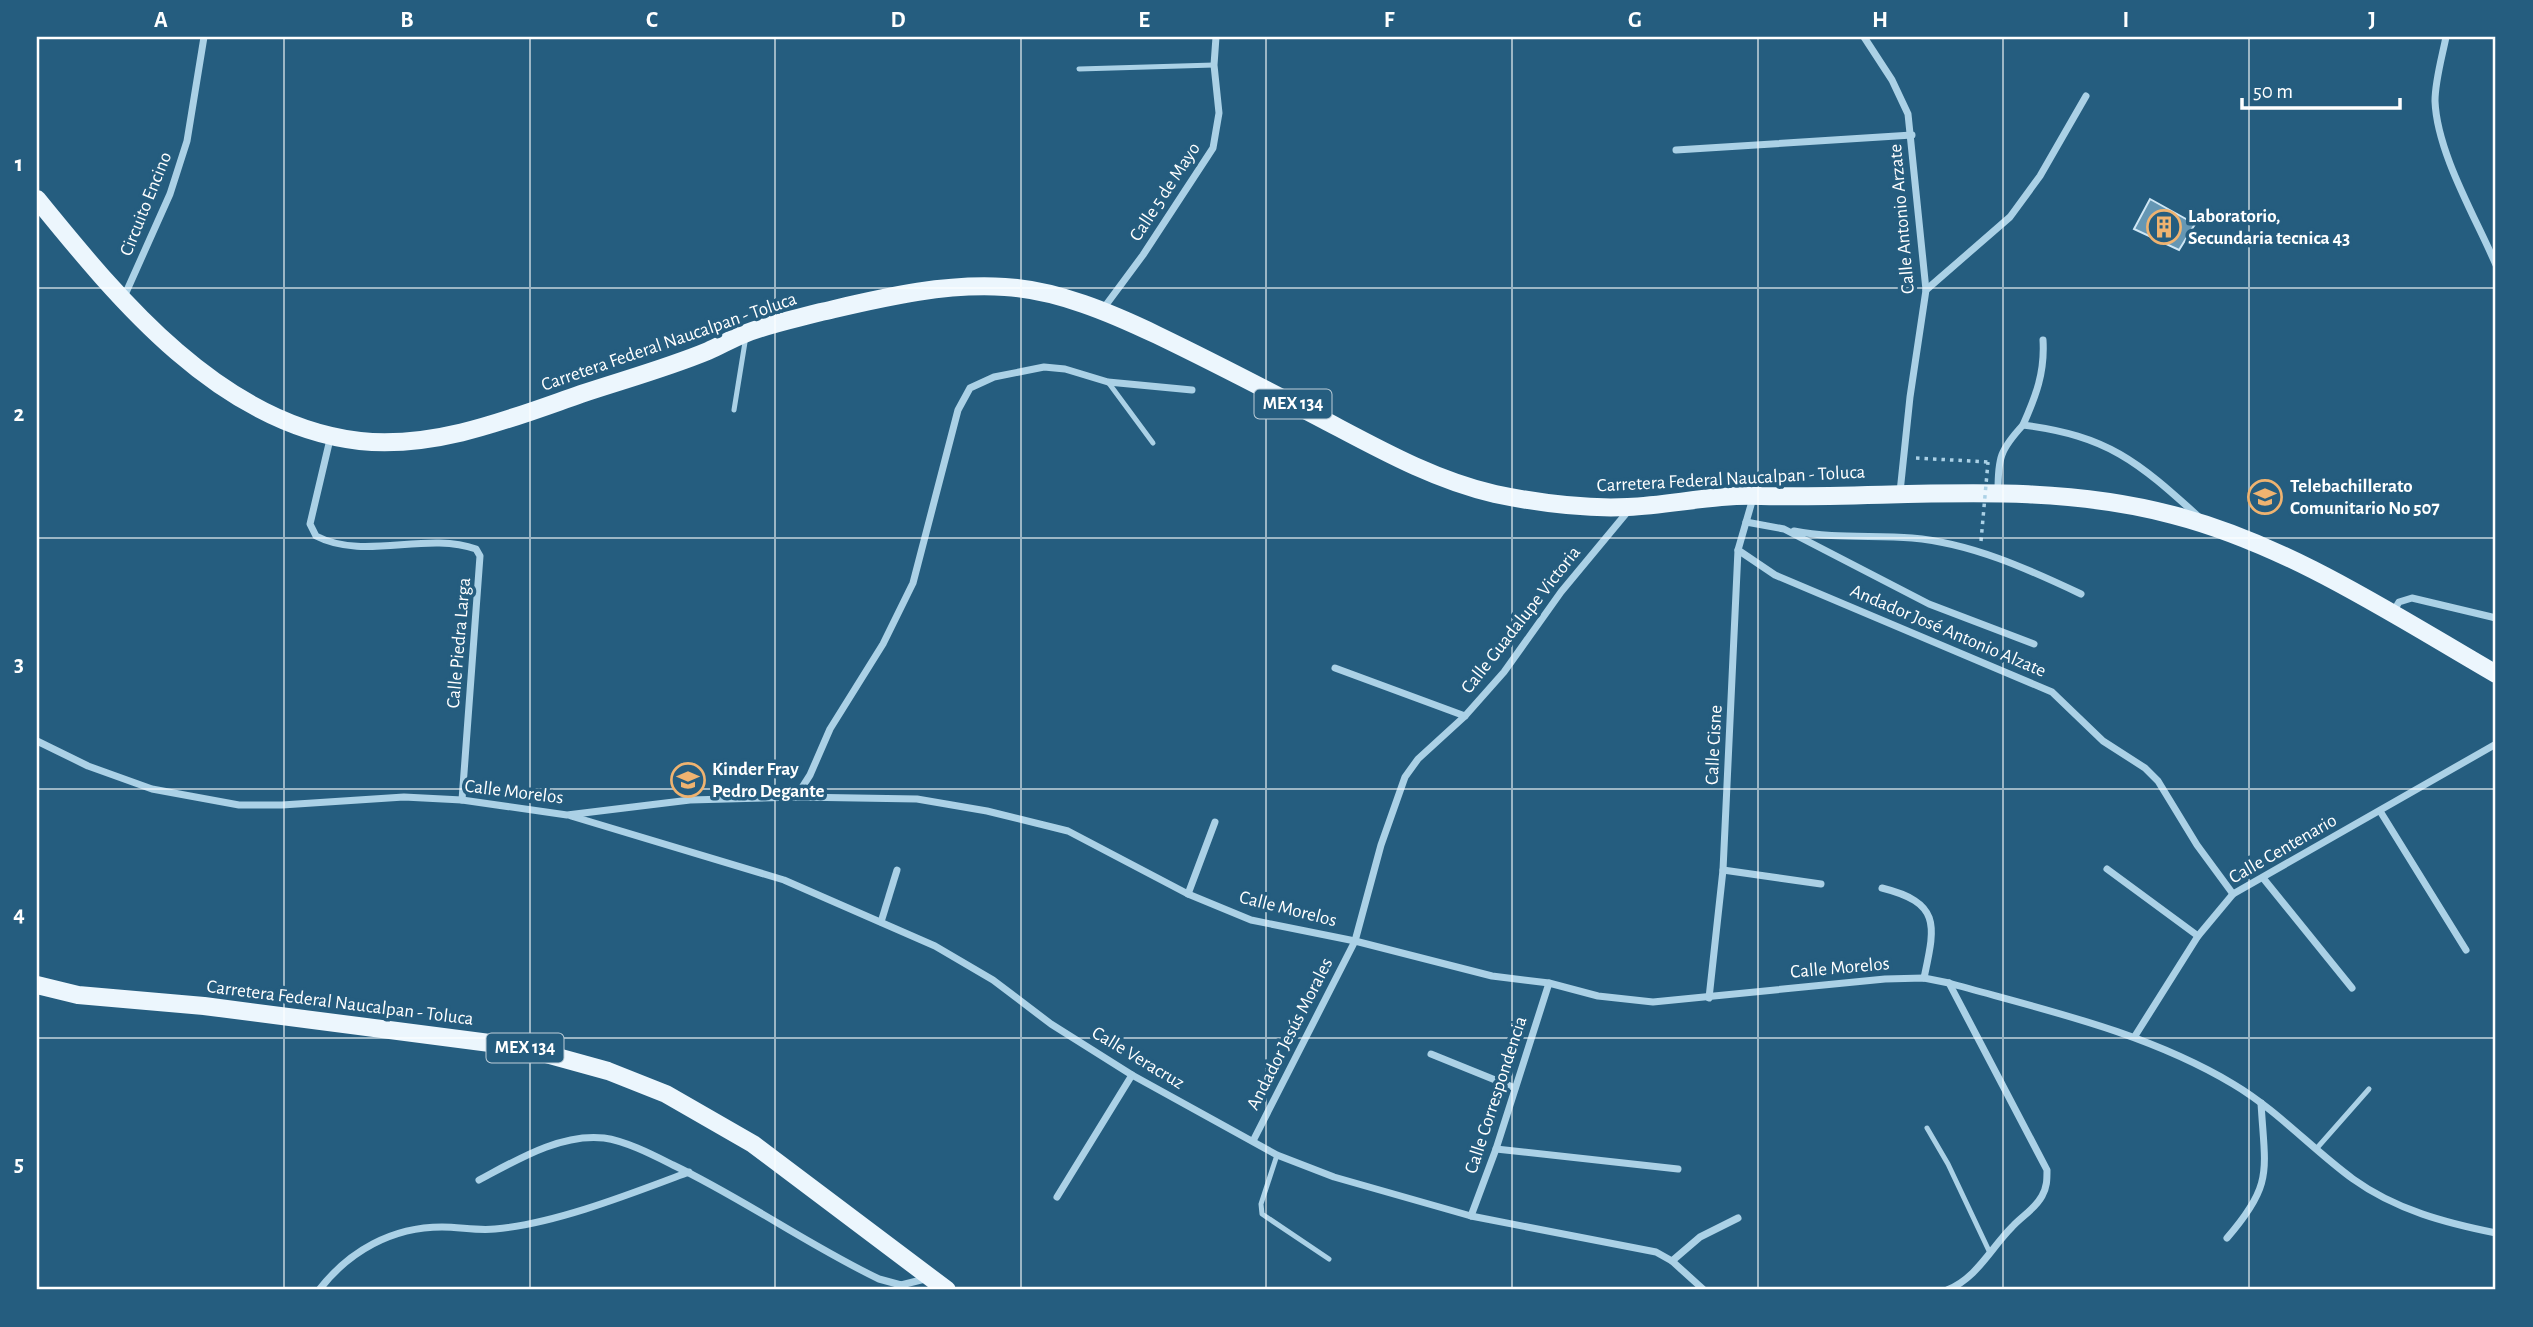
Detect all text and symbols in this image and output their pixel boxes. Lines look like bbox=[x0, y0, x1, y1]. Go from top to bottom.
text: A bbox=[154, 9, 168, 32]
text: B bbox=[400, 9, 414, 32]
text: C bbox=[646, 9, 658, 32]
text: D bbox=[890, 9, 906, 32]
text: E bbox=[1138, 9, 1150, 32]
text: F bbox=[1384, 9, 1395, 32]
text: G bbox=[1628, 9, 1642, 32]
text: H bbox=[1872, 9, 1888, 32]
text: I bbox=[2123, 9, 2129, 32]
text: J bbox=[2368, 9, 2376, 32]
scale bar bbox=[2242, 66, 2400, 110]
text: 50 m bbox=[2253, 81, 2293, 102]
street label: Calle 5 de Mayo bbox=[1126, 139, 1204, 245]
street label: Calle Antonio Arzate bbox=[1886, 143, 1918, 295]
street label: Circuito Encino bbox=[117, 149, 175, 259]
text: 1 bbox=[15, 153, 23, 176]
place label: Laboratorio, Secundaria tecnica 43 bbox=[2188, 207, 2350, 248]
building icon: Laboratorio, Secundaria tecnica 43 bbox=[2145, 208, 2183, 246]
street label: Carretera Federal Naucalpan - Toluca bbox=[539, 289, 799, 395]
road number: MEX 134 bbox=[1254, 390, 1332, 418]
text: 2 bbox=[14, 403, 25, 426]
street label: Carretera Federal Naucalpan - Toluca bbox=[1596, 462, 1866, 496]
place label: Telebachillerato Comunitario No 507 bbox=[2290, 477, 2440, 518]
school or university icon: Telebachillerato Comunitario No 507 bbox=[2246, 478, 2284, 516]
street label: Calle Guadalupe Victoria bbox=[1458, 543, 1584, 697]
street label: Calle Piedra Larga bbox=[444, 577, 474, 709]
street label: Andador José Antonio Alzate bbox=[1847, 581, 2049, 681]
text: 3 bbox=[14, 653, 24, 676]
street label: Calle Cisne bbox=[1702, 705, 1726, 785]
place label: Kinder Fray Pedro Degante bbox=[712, 760, 825, 801]
school or university icon: Kinder Fray Pedro Degante bbox=[669, 761, 707, 799]
street label: Calle Morelos bbox=[463, 777, 565, 807]
street label: Calle Centenario bbox=[2226, 811, 2340, 887]
street label: Calle Morelos bbox=[1237, 888, 1339, 930]
text: 4 bbox=[13, 903, 25, 926]
street label: Calle Morelos bbox=[1790, 954, 1890, 982]
street label: Andador Jesús Morales bbox=[1243, 955, 1337, 1113]
street label: Carretera Federal Naucalpan - Toluca bbox=[205, 977, 475, 1029]
street label: Calle Correspondencia bbox=[1462, 1014, 1530, 1176]
street label: Calle Veracruz bbox=[1088, 1023, 1188, 1093]
road number: MEX 134 bbox=[486, 1034, 564, 1063]
text: 5 bbox=[14, 1153, 24, 1176]

